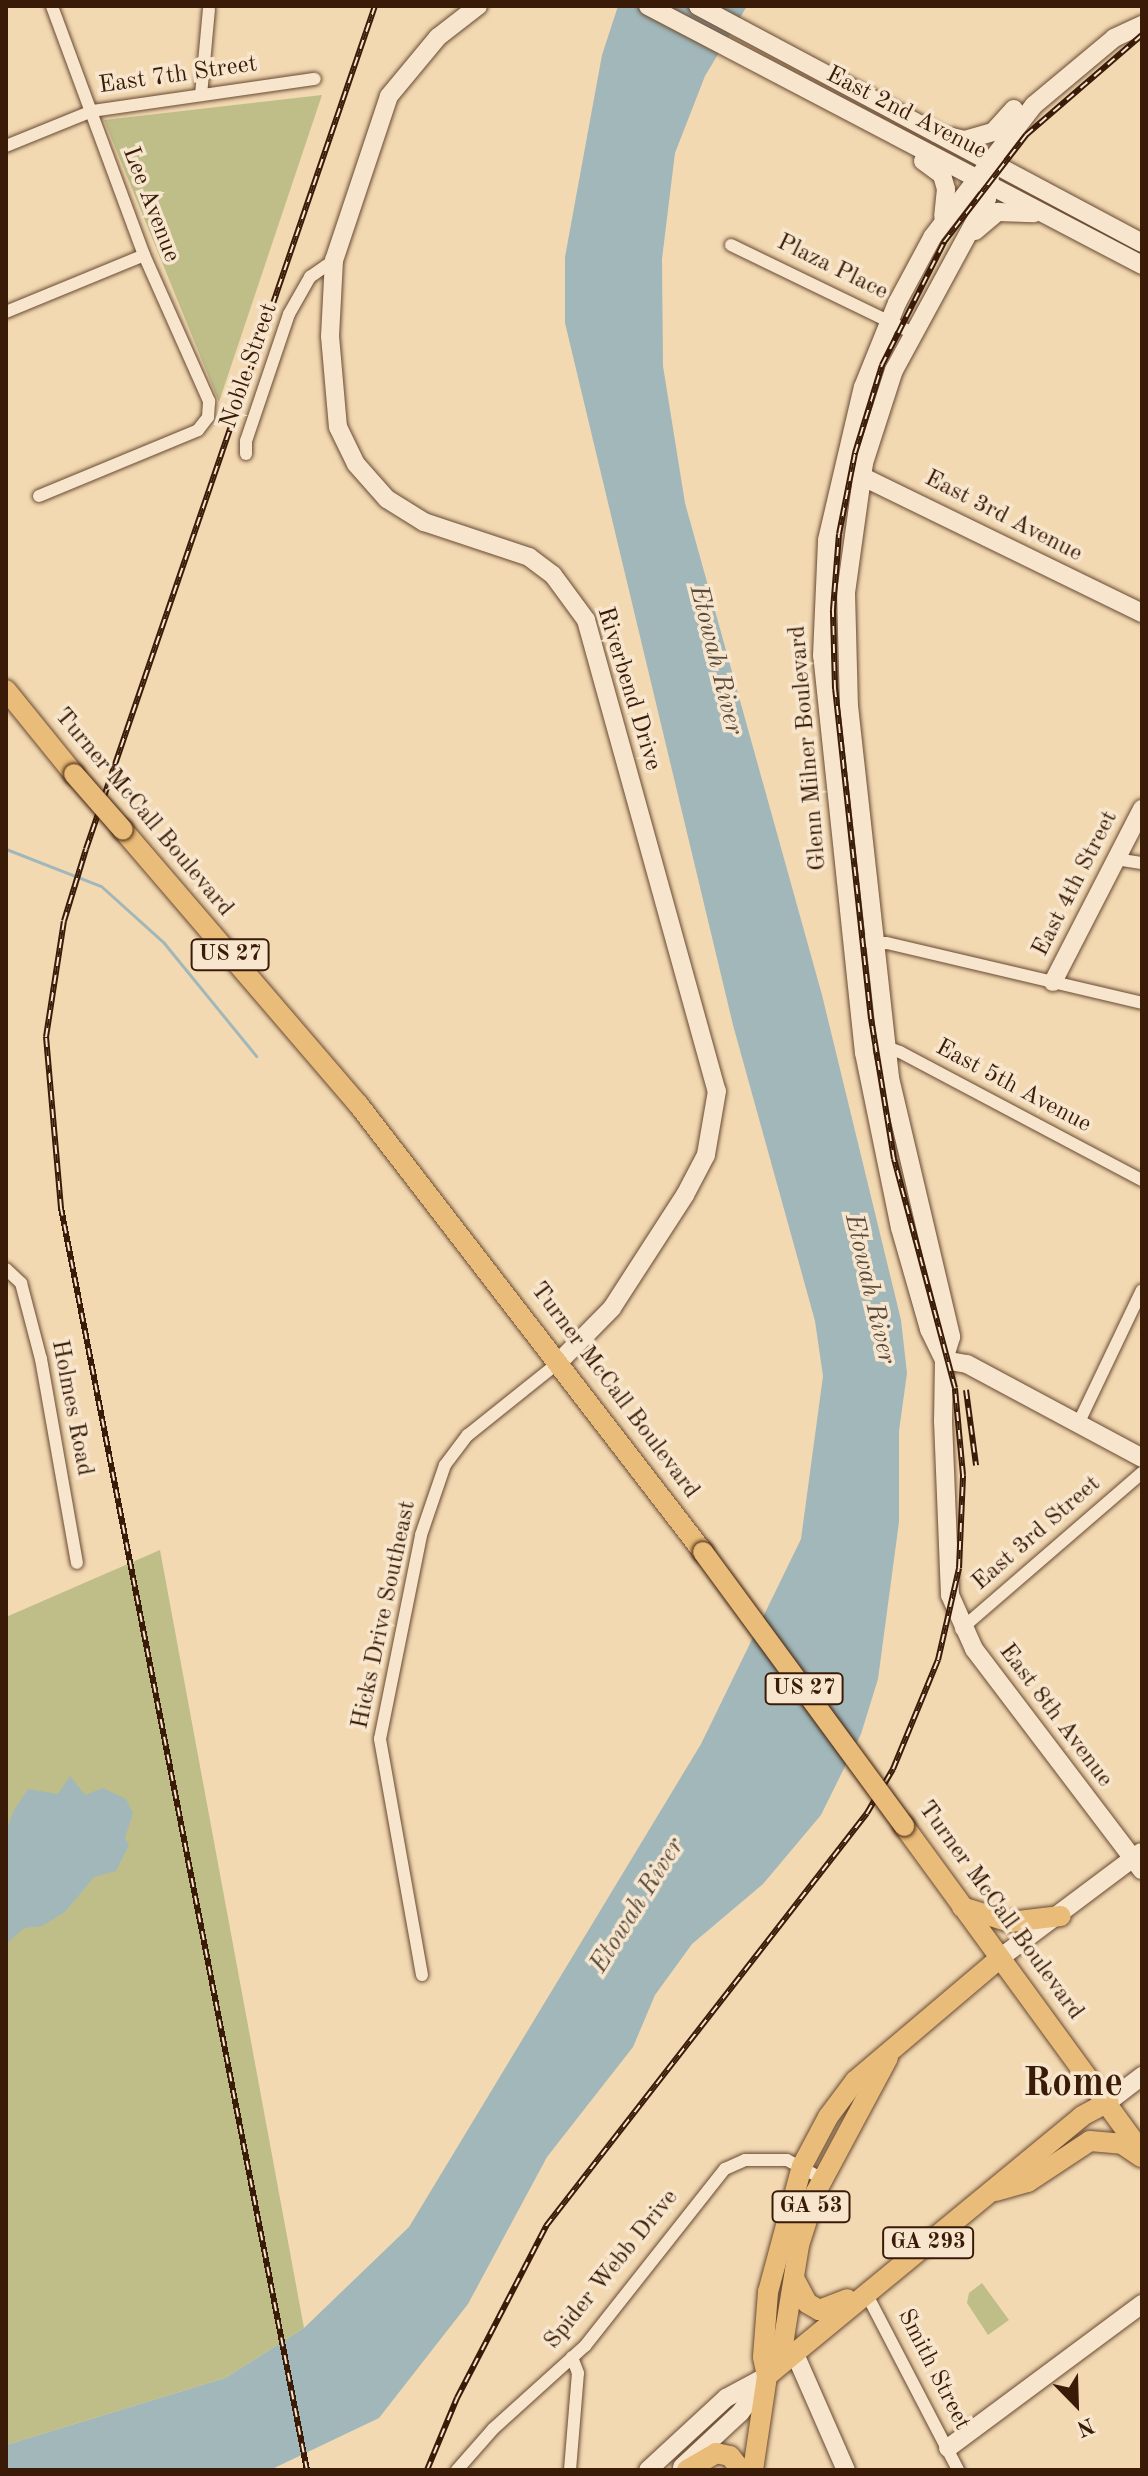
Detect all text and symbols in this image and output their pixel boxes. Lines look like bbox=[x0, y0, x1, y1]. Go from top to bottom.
street label: East 7th Street bbox=[97, 51, 259, 101]
street label: East 2nd Avenue bbox=[821, 61, 991, 167]
street label: Lee Avenue bbox=[115, 143, 185, 267]
street label: Plaza Place bbox=[772, 229, 892, 307]
street label: Noble Street bbox=[215, 300, 285, 432]
street label: East 3rd Avenue bbox=[919, 465, 1087, 569]
water label: Etowah River bbox=[681, 582, 749, 738]
street label: Riverbend Drive bbox=[589, 604, 667, 774]
street label: Glenn Milner Boulevard bbox=[784, 624, 834, 872]
street label: Turner McCall Boulevard bbox=[47, 703, 239, 923]
street label: East 4th Street bbox=[1027, 806, 1125, 962]
road number: US 27 bbox=[190, 937, 270, 973]
street label: East 5th Avenue bbox=[930, 1034, 1096, 1140]
water label: Etowah River bbox=[837, 1211, 901, 1367]
street label: Turner McCall Boulevard bbox=[523, 1277, 705, 1505]
street label: Holmes Road bbox=[44, 1338, 98, 1478]
street label: East 3rd Street bbox=[967, 1470, 1107, 1598]
street label: Hicks Drive Southeast bbox=[347, 1498, 423, 1732]
street label: East 8th Avenue bbox=[992, 1639, 1118, 1793]
road number: US 27 bbox=[764, 1671, 844, 1707]
street label: Turner McCall Boulevard bbox=[911, 1796, 1089, 2026]
water label: Etowah River bbox=[584, 1833, 692, 1979]
district label: Rome bbox=[1023, 2061, 1123, 2109]
street label: Spider Webb Drive bbox=[539, 2184, 685, 2356]
road number: GA 53 bbox=[771, 2189, 851, 2225]
road number: GA 293 bbox=[882, 2225, 974, 2261]
street label: Smith Street bbox=[890, 2305, 976, 2435]
north arrow bbox=[1036, 2364, 1116, 2444]
text: N bbox=[1073, 2413, 1097, 2440]

